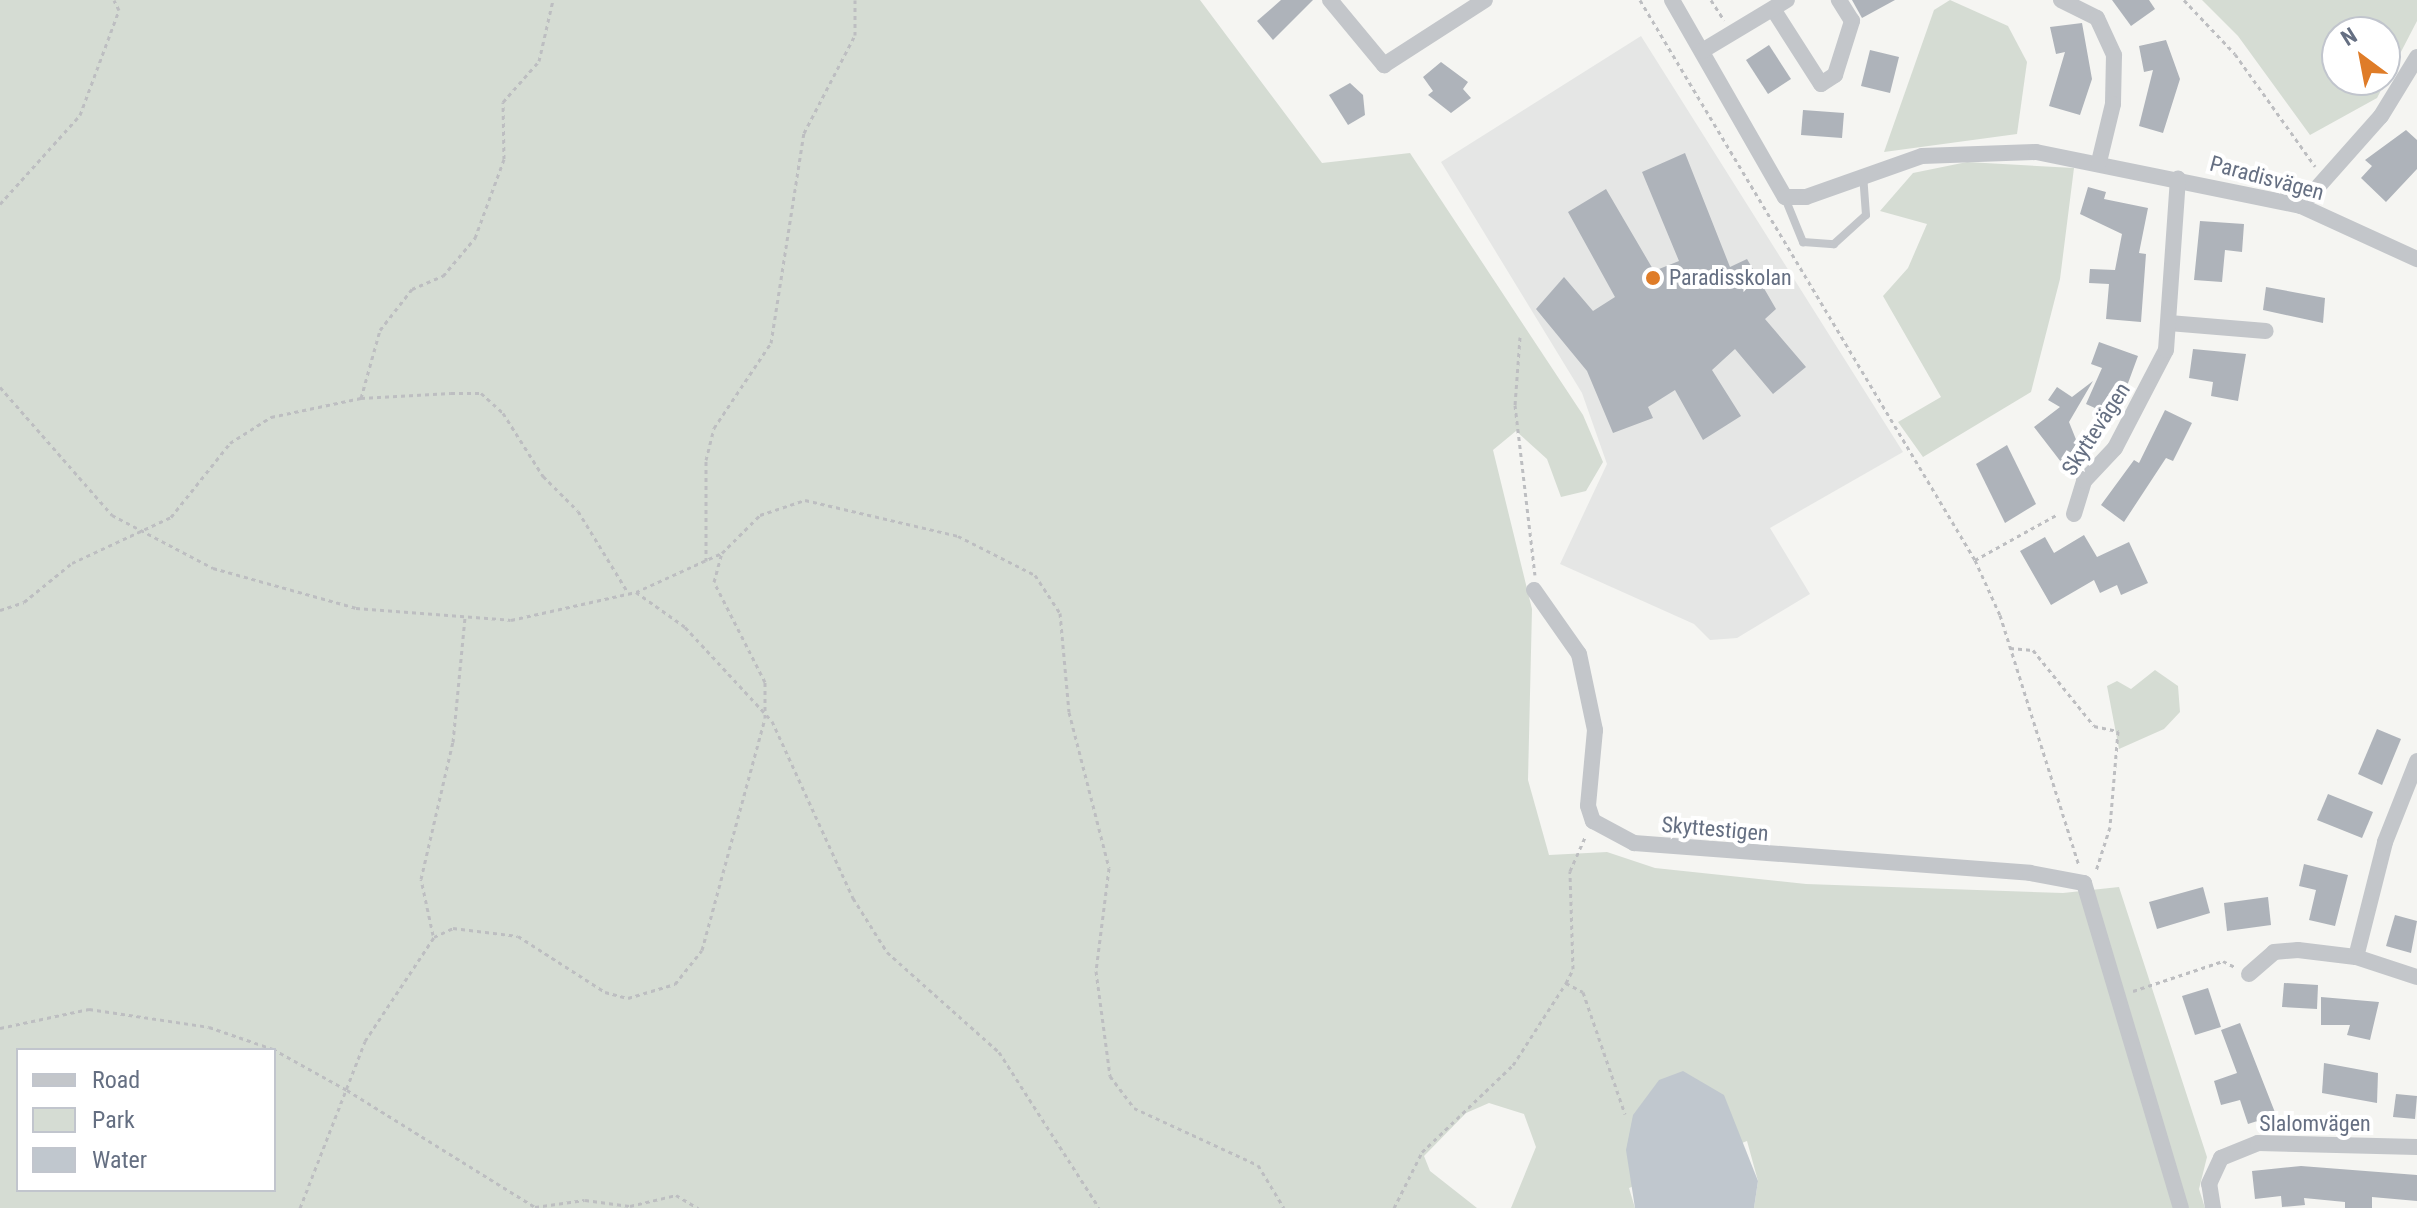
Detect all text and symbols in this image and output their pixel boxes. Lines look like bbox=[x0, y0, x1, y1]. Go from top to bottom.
north arrow bbox=[2321, 16, 2401, 96]
text: N bbox=[2337, 23, 2361, 51]
street label: Paradisvägen bbox=[2207, 150, 2327, 206]
place label: Paradisskolan bbox=[1669, 265, 1792, 291]
marker: Paradisskolan bbox=[1644, 269, 1662, 287]
street label: Skyttevägen bbox=[2056, 378, 2136, 480]
street label: Skyttestigen bbox=[1660, 811, 1770, 847]
legend bbox=[16, 1048, 276, 1192]
text: Road bbox=[92, 1066, 140, 1094]
text: Park bbox=[92, 1106, 135, 1134]
street label: Slalomvägen bbox=[2259, 1111, 2371, 1137]
text: Water bbox=[92, 1146, 147, 1174]

